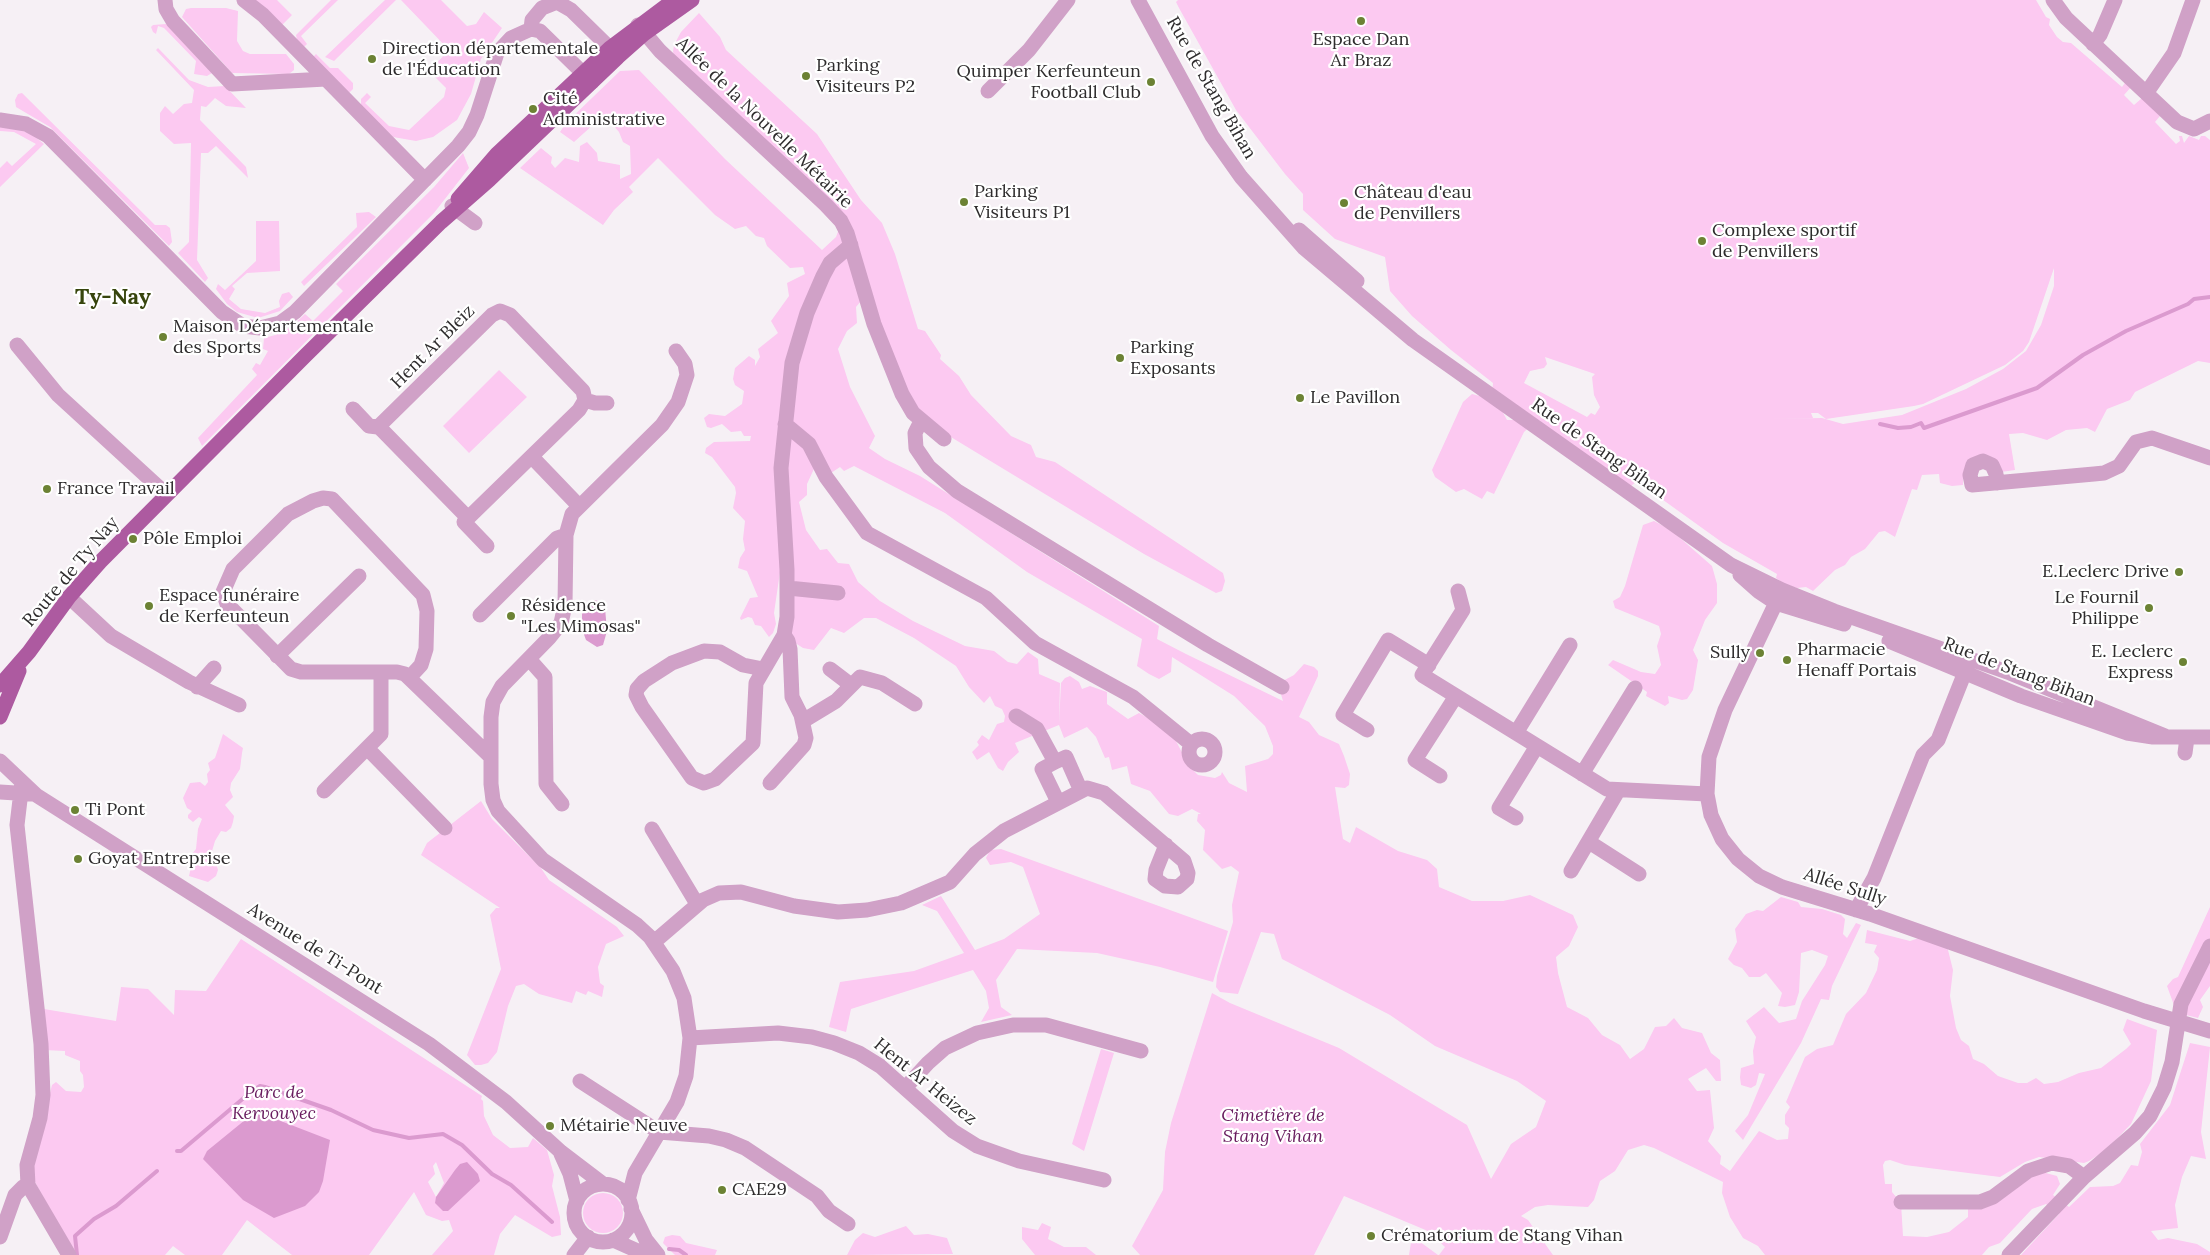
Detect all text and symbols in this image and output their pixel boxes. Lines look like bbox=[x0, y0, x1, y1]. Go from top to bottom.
street label: Rue de Stang Bihan bbox=[1161, 13, 1261, 163]
marker: Espace Dan Ar Braz bbox=[1355, 15, 1367, 27]
place label: Espace Dan Ar Braz bbox=[1312, 29, 1410, 72]
street label: Allée de la Nouvelle Métairie bbox=[671, 33, 857, 213]
place label: Direction départementale de l'Éducation bbox=[382, 38, 598, 80]
marker: Direction départementale de l'Éducation bbox=[366, 53, 378, 65]
place label: Parking Visiteurs P2 bbox=[816, 55, 915, 98]
place label: Quimper Kerfeunteun Football Club bbox=[957, 61, 1141, 104]
marker: Parking Visiteurs P2 bbox=[800, 70, 812, 82]
marker: Quimper Kerfeunteun Football Club bbox=[1145, 76, 1157, 88]
place label: Cité Administrative bbox=[543, 88, 665, 130]
marker: Cité Administrative bbox=[527, 103, 539, 115]
place label: Parking Visiteurs P1 bbox=[974, 181, 1070, 223]
place label: Château d'eau de Penvillers bbox=[1354, 182, 1472, 224]
marker: Parking Visiteurs P1 bbox=[958, 196, 970, 208]
marker: Château d'eau de Penvillers bbox=[1338, 197, 1350, 209]
place label: Complexe sportif de Penvillers bbox=[1712, 220, 1856, 262]
marker: Complexe sportif de Penvillers bbox=[1696, 235, 1708, 247]
district label: Ty-Nay bbox=[75, 285, 151, 311]
street label: Hent Ar Bleiz bbox=[387, 301, 479, 393]
place label: Maison Départementale des Sports bbox=[173, 316, 374, 358]
marker: Maison Départementale des Sports bbox=[157, 331, 169, 343]
place label: Parking Exposants bbox=[1130, 337, 1216, 379]
marker: Parking Exposants bbox=[1114, 352, 1126, 364]
place label: Le Pavillon bbox=[1310, 387, 1400, 409]
marker: Le Pavillon bbox=[1294, 392, 1306, 404]
street label: Rue de Stang Bihan bbox=[1527, 394, 1671, 504]
place label: France Travail bbox=[57, 478, 175, 500]
marker: France Travail bbox=[41, 483, 53, 495]
street label: Route de Ty Nay bbox=[19, 513, 123, 631]
place label: Pôle Emploi bbox=[143, 528, 242, 550]
marker: Pôle Emploi bbox=[127, 533, 139, 545]
place label: E.Leclerc Drive bbox=[2042, 561, 2169, 583]
marker: E.Leclerc Drive bbox=[2173, 566, 2185, 578]
place label: Espace funéraire de Kerfeunteun bbox=[159, 585, 299, 628]
place label: Le Fournil Philippe bbox=[2055, 587, 2139, 630]
place label: Résidence "Les Mimosas" bbox=[521, 595, 641, 638]
marker: Espace funéraire de Kerfeunteun bbox=[143, 600, 155, 612]
marker: Le Fournil Philippe bbox=[2143, 602, 2155, 614]
marker: Résidence "Les Mimosas" bbox=[505, 610, 517, 622]
street label: Rue de Stang Bihan bbox=[1940, 633, 2098, 711]
place label: Pharmacie Henaff Portais bbox=[1797, 639, 1917, 682]
place label: E. Leclerc Express bbox=[2091, 641, 2173, 684]
place label: Sully bbox=[1710, 642, 1750, 664]
marker: Sully bbox=[1754, 647, 1766, 659]
marker: Pharmacie Henaff Portais bbox=[1781, 654, 1793, 666]
marker: E. Leclerc Express bbox=[2177, 656, 2189, 668]
place label: Ti Pont bbox=[85, 799, 145, 821]
marker: Ti Pont bbox=[69, 804, 81, 816]
place label: Goyat Entreprise bbox=[88, 848, 230, 870]
marker: Goyat Entreprise bbox=[72, 853, 84, 865]
street label: Allée Sully bbox=[1801, 864, 1889, 910]
street label: Avenue de Ti-Pont bbox=[243, 899, 387, 999]
street label: Hent Ar Heizez bbox=[869, 1034, 981, 1130]
park label: Parc de Kervouyec bbox=[232, 1082, 316, 1124]
park label: Cimetière de Stang Vihan bbox=[1221, 1105, 1325, 1148]
place label: Métairie Neuve bbox=[560, 1115, 687, 1137]
marker: Métairie Neuve bbox=[544, 1120, 556, 1132]
place label: CAE29 bbox=[732, 1179, 787, 1201]
marker: CAE29 bbox=[716, 1184, 728, 1196]
place label: Crématorium de Stang Vihan bbox=[1381, 1225, 1623, 1247]
marker: Crématorium de Stang Vihan bbox=[1365, 1230, 1377, 1242]

